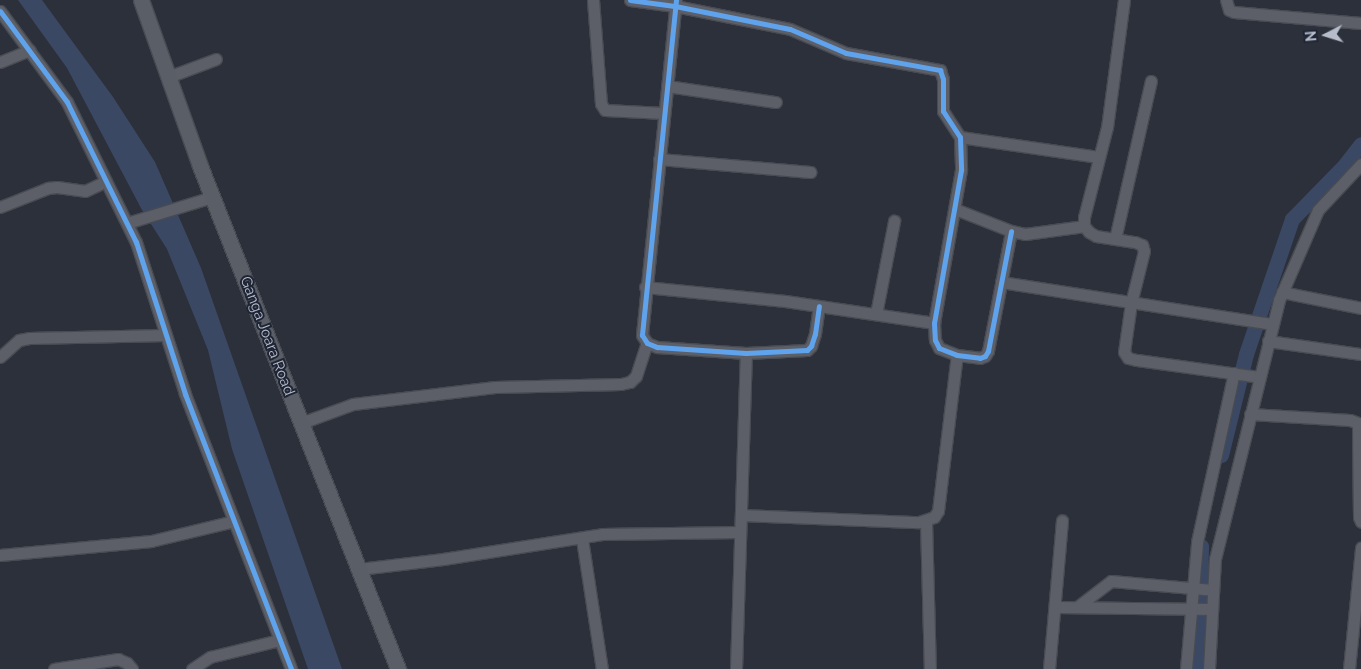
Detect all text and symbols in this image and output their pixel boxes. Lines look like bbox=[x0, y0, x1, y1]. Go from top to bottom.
north arrow bbox=[1301, 10, 1351, 60]
text: N bbox=[1303, 30, 1319, 42]
street label: Ganga Joara Road bbox=[236, 274, 298, 398]

